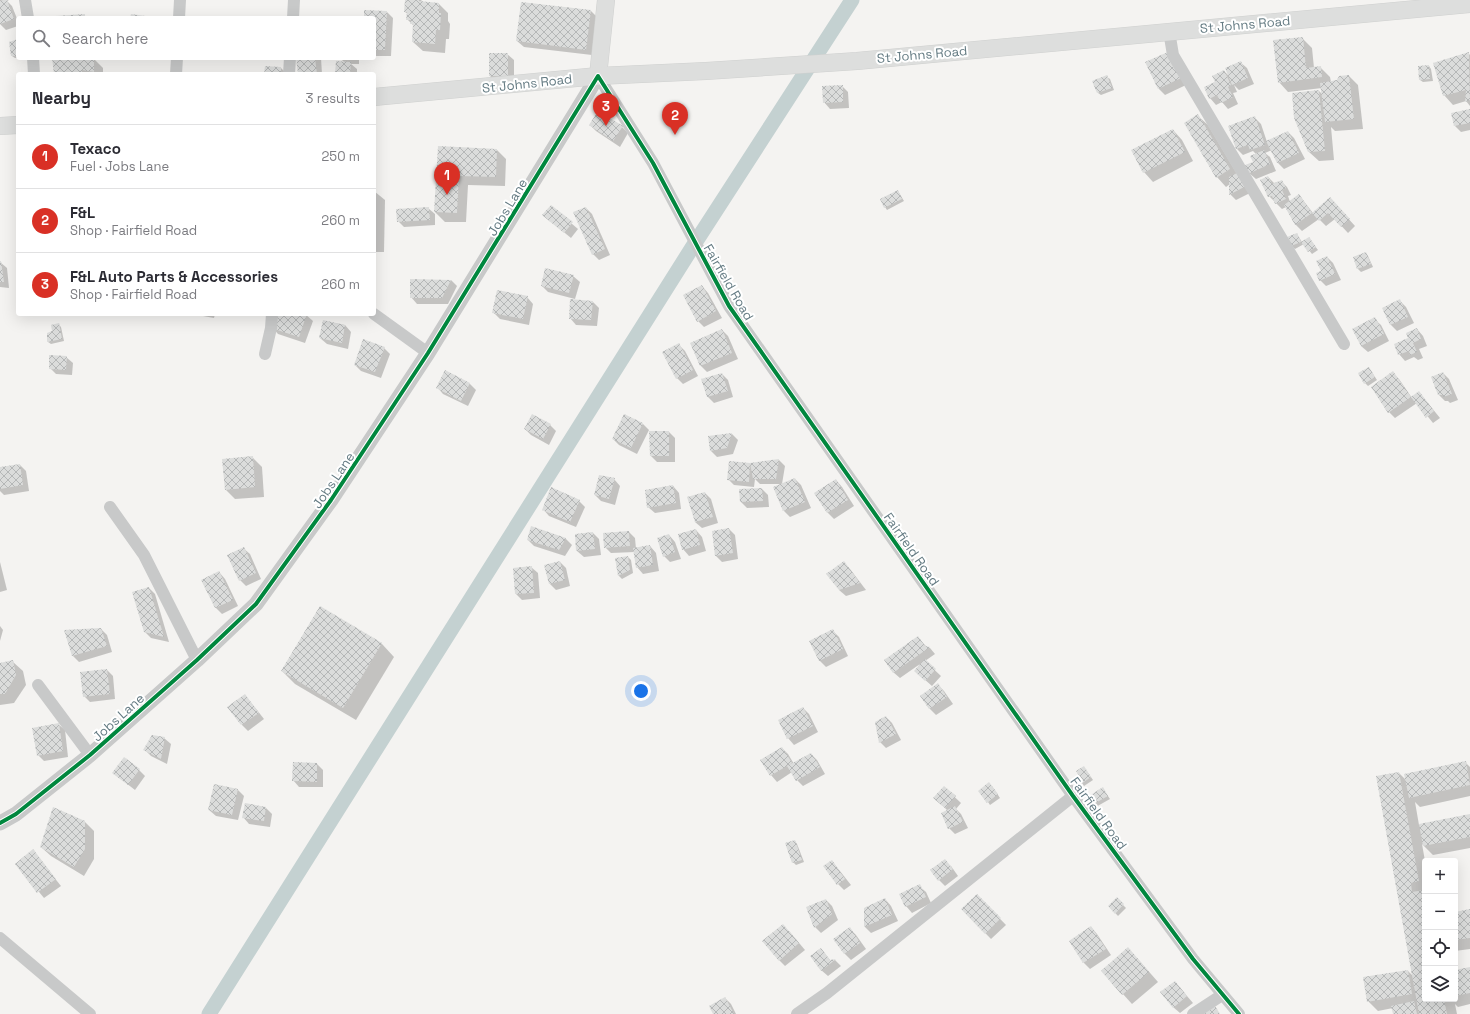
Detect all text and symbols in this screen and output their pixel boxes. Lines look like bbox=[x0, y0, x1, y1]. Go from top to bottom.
street label: St Johns Road bbox=[1199, 12, 1291, 37]
search box bbox=[16, 16, 376, 60]
icon: search bbox=[30, 27, 52, 49]
text: Search here bbox=[62, 29, 148, 48]
street label: St Johns Road bbox=[876, 42, 968, 67]
street label: St Johns Road bbox=[481, 70, 573, 97]
text: Nearby bbox=[32, 87, 91, 109]
text: 3 results bbox=[306, 90, 360, 107]
pin: 3 bbox=[593, 93, 619, 126]
pin: 2 bbox=[662, 102, 688, 135]
text: Texaco bbox=[70, 139, 121, 158]
text: 1 bbox=[42, 148, 48, 165]
text: 250 m bbox=[322, 148, 360, 165]
text: Fuel · Jobs Lane bbox=[70, 158, 169, 175]
pin: 1 bbox=[434, 162, 460, 195]
street label: Jobs Lane bbox=[484, 175, 531, 239]
text: F&L bbox=[70, 203, 95, 222]
text: 2 bbox=[41, 212, 49, 229]
text: 260 m bbox=[321, 212, 360, 229]
text: Shop · Fairfield Road bbox=[70, 222, 197, 239]
street label: Fairfield Road bbox=[700, 241, 757, 324]
text: F&L Auto Parts & Accessories bbox=[70, 267, 278, 286]
text: 3 bbox=[41, 276, 49, 293]
text: 260 m bbox=[321, 276, 360, 293]
text: Shop · Fairfield Road bbox=[70, 286, 197, 303]
street label: Jobs Lane bbox=[308, 449, 358, 512]
street label: Fairfield Road bbox=[880, 509, 943, 589]
your location bbox=[631, 681, 651, 701]
street label: Jobs Lane bbox=[89, 690, 148, 745]
street label: Fairfield Road bbox=[1067, 774, 1131, 853]
map controls bbox=[1422, 858, 1458, 1002]
button: + bbox=[1422, 858, 1458, 894]
button: − bbox=[1422, 894, 1458, 930]
button: locate bbox=[1422, 930, 1458, 966]
button: layers bbox=[1422, 966, 1458, 1002]

